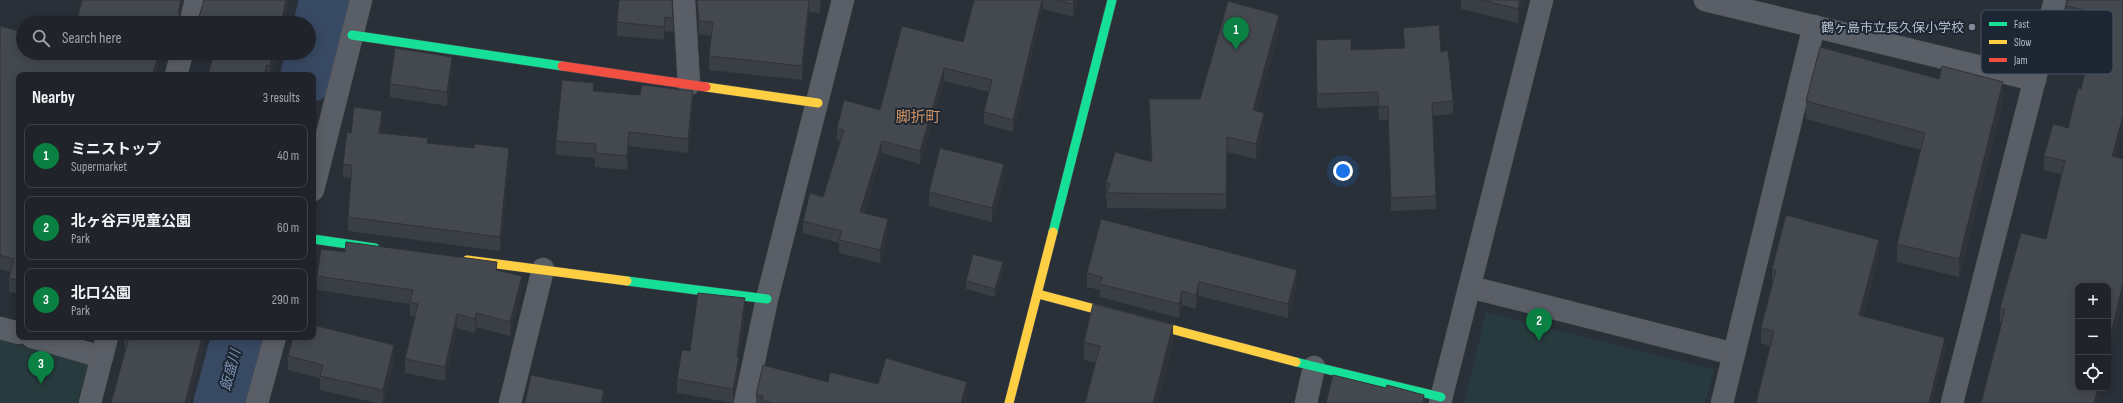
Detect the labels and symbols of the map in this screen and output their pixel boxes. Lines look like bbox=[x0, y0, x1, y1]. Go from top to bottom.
legend bbox=[1981, 10, 2113, 74]
pin: 1 bbox=[1223, 17, 1249, 50]
text: Fast bbox=[2014, 18, 2030, 31]
place label: 鶴ヶ島市立長久保小学校 bbox=[1821, 20, 1964, 36]
marker: 鶴ヶ島市立長久保小学校 bbox=[1967, 22, 1977, 32]
text: Slow bbox=[2014, 36, 2031, 49]
text: Jam bbox=[2013, 54, 2028, 67]
district label: 脚折町 bbox=[895, 108, 941, 127]
your location bbox=[1333, 161, 1353, 181]
pin: 2 bbox=[1526, 308, 1552, 341]
water label: 飯盛川 bbox=[217, 346, 245, 393]
pin: 3 bbox=[28, 351, 54, 384]

